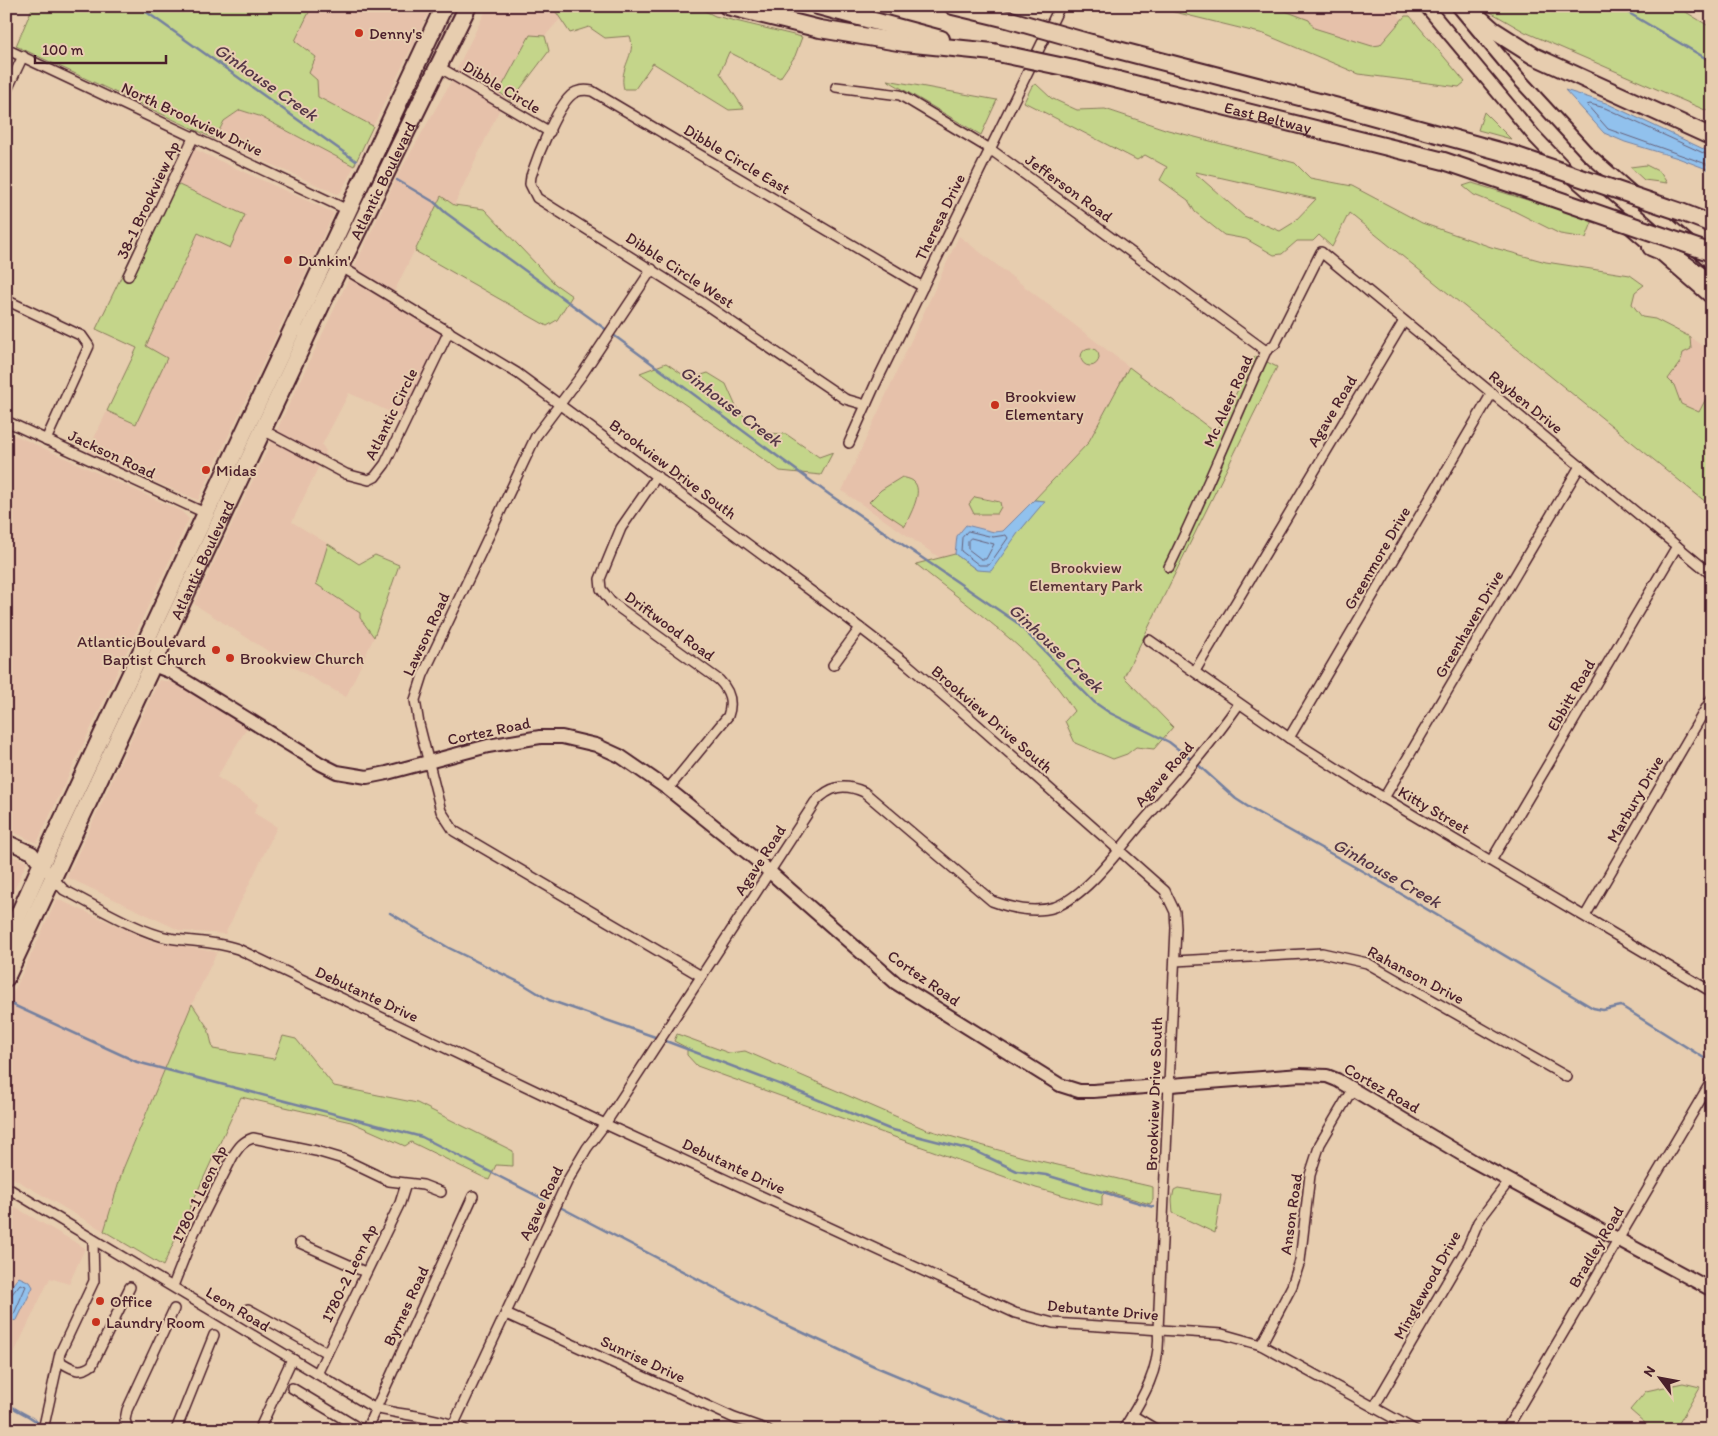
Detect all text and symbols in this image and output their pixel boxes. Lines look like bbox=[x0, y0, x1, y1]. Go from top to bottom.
place label: Denny's bbox=[369, 24, 422, 43]
marker: Denny's bbox=[353, 27, 365, 39]
scale bar bbox=[35, 32, 166, 64]
water label: Ginhouse Creek bbox=[210, 38, 323, 127]
text: 100 m bbox=[42, 41, 84, 59]
street label: Dibble Circle bbox=[460, 56, 544, 118]
street label: North Brookview Drive bbox=[118, 78, 266, 160]
street label: East Beltway bbox=[1223, 97, 1314, 137]
street label: Atlantic Boulevard bbox=[345, 118, 419, 243]
street label: Dibble Circle East bbox=[680, 120, 794, 198]
street label: 38-1 Brookview Ap bbox=[112, 138, 184, 262]
street label: Jefferson Road bbox=[1022, 150, 1117, 226]
street label: Theresa Drive bbox=[911, 171, 969, 263]
street label: Dibble Circle West bbox=[622, 228, 738, 312]
place label: Dunkin' bbox=[298, 251, 351, 270]
marker: Dunkin' bbox=[282, 254, 294, 266]
street label: Mc Aleer Road bbox=[1199, 352, 1257, 450]
water label: Ginhouse Creek bbox=[676, 361, 787, 452]
street label: Atlantic Circle bbox=[361, 365, 421, 463]
street label: Rayben Drive bbox=[1485, 366, 1567, 438]
street label: Agave Road bbox=[1303, 371, 1361, 450]
place label: Brookview Elementary bbox=[1005, 387, 1084, 424]
marker: Brookview Elementary bbox=[989, 399, 1001, 411]
street label: Brookview Drive South bbox=[606, 415, 740, 523]
street label: Jackson Road bbox=[65, 425, 159, 483]
place label: Midas bbox=[216, 461, 257, 480]
marker: Midas bbox=[200, 464, 212, 476]
street label: Atlantic Boulevard bbox=[166, 497, 238, 622]
street label: Greenmore Drive bbox=[1340, 503, 1414, 613]
park label: Brookview Elementary Park bbox=[1029, 558, 1143, 595]
street label: Greenhaven Drive bbox=[1430, 566, 1508, 681]
street label: Driftwood Road bbox=[621, 587, 719, 665]
street label: Lawson Road bbox=[398, 589, 454, 679]
water label: Ginhouse Creek bbox=[1004, 599, 1109, 699]
place label: Atlantic Boulevard Baptist Church bbox=[77, 632, 206, 669]
marker: Atlantic Boulevard Baptist Church bbox=[210, 644, 222, 656]
place label: Brookview Church bbox=[240, 649, 364, 668]
marker: Brookview Church bbox=[224, 652, 236, 664]
street label: Ebbitt Road bbox=[1543, 656, 1599, 734]
street label: Brookview Drive South bbox=[928, 661, 1056, 777]
street label: Cortez Road bbox=[446, 713, 532, 749]
street label: Agave Road bbox=[1131, 737, 1198, 811]
street label: Marbury Drive bbox=[1602, 752, 1668, 846]
street label: Kitty Street bbox=[1395, 782, 1473, 838]
street label: Agave Road bbox=[730, 821, 790, 899]
water label: Ginhouse Creek bbox=[1329, 833, 1447, 914]
street label: Rahanson Drive bbox=[1364, 942, 1468, 1008]
street label: Cortez Road bbox=[884, 946, 964, 1010]
street label: Debutante Drive bbox=[312, 962, 422, 1026]
street label: Brookview Drive South bbox=[1142, 1017, 1166, 1171]
street label: Cortez Road bbox=[1341, 1059, 1423, 1117]
street label: Debutante Drive bbox=[679, 1134, 789, 1198]
street label: 1780-1 Leon Ap bbox=[167, 1142, 231, 1246]
street label: Agave Road bbox=[515, 1163, 567, 1243]
street label: Anson Road bbox=[1276, 1172, 1306, 1256]
street label: Bradley Road bbox=[1564, 1203, 1628, 1291]
street label: 1780-2 Leon Ap bbox=[317, 1221, 381, 1325]
street label: Minglewood Drive bbox=[1389, 1227, 1465, 1343]
street label: Byrnes Road bbox=[379, 1263, 433, 1349]
street label: Leon Road bbox=[202, 1282, 274, 1336]
place label: Office bbox=[110, 1292, 152, 1311]
marker: Office bbox=[94, 1295, 106, 1307]
street label: Debutante Drive bbox=[1047, 1296, 1160, 1324]
place label: Laundry Room bbox=[106, 1313, 205, 1332]
marker: Laundry Room bbox=[90, 1316, 102, 1328]
street label: Sunrise Drive bbox=[597, 1331, 689, 1387]
north arrow bbox=[1636, 1354, 1686, 1404]
text: N bbox=[1640, 1363, 1659, 1380]

